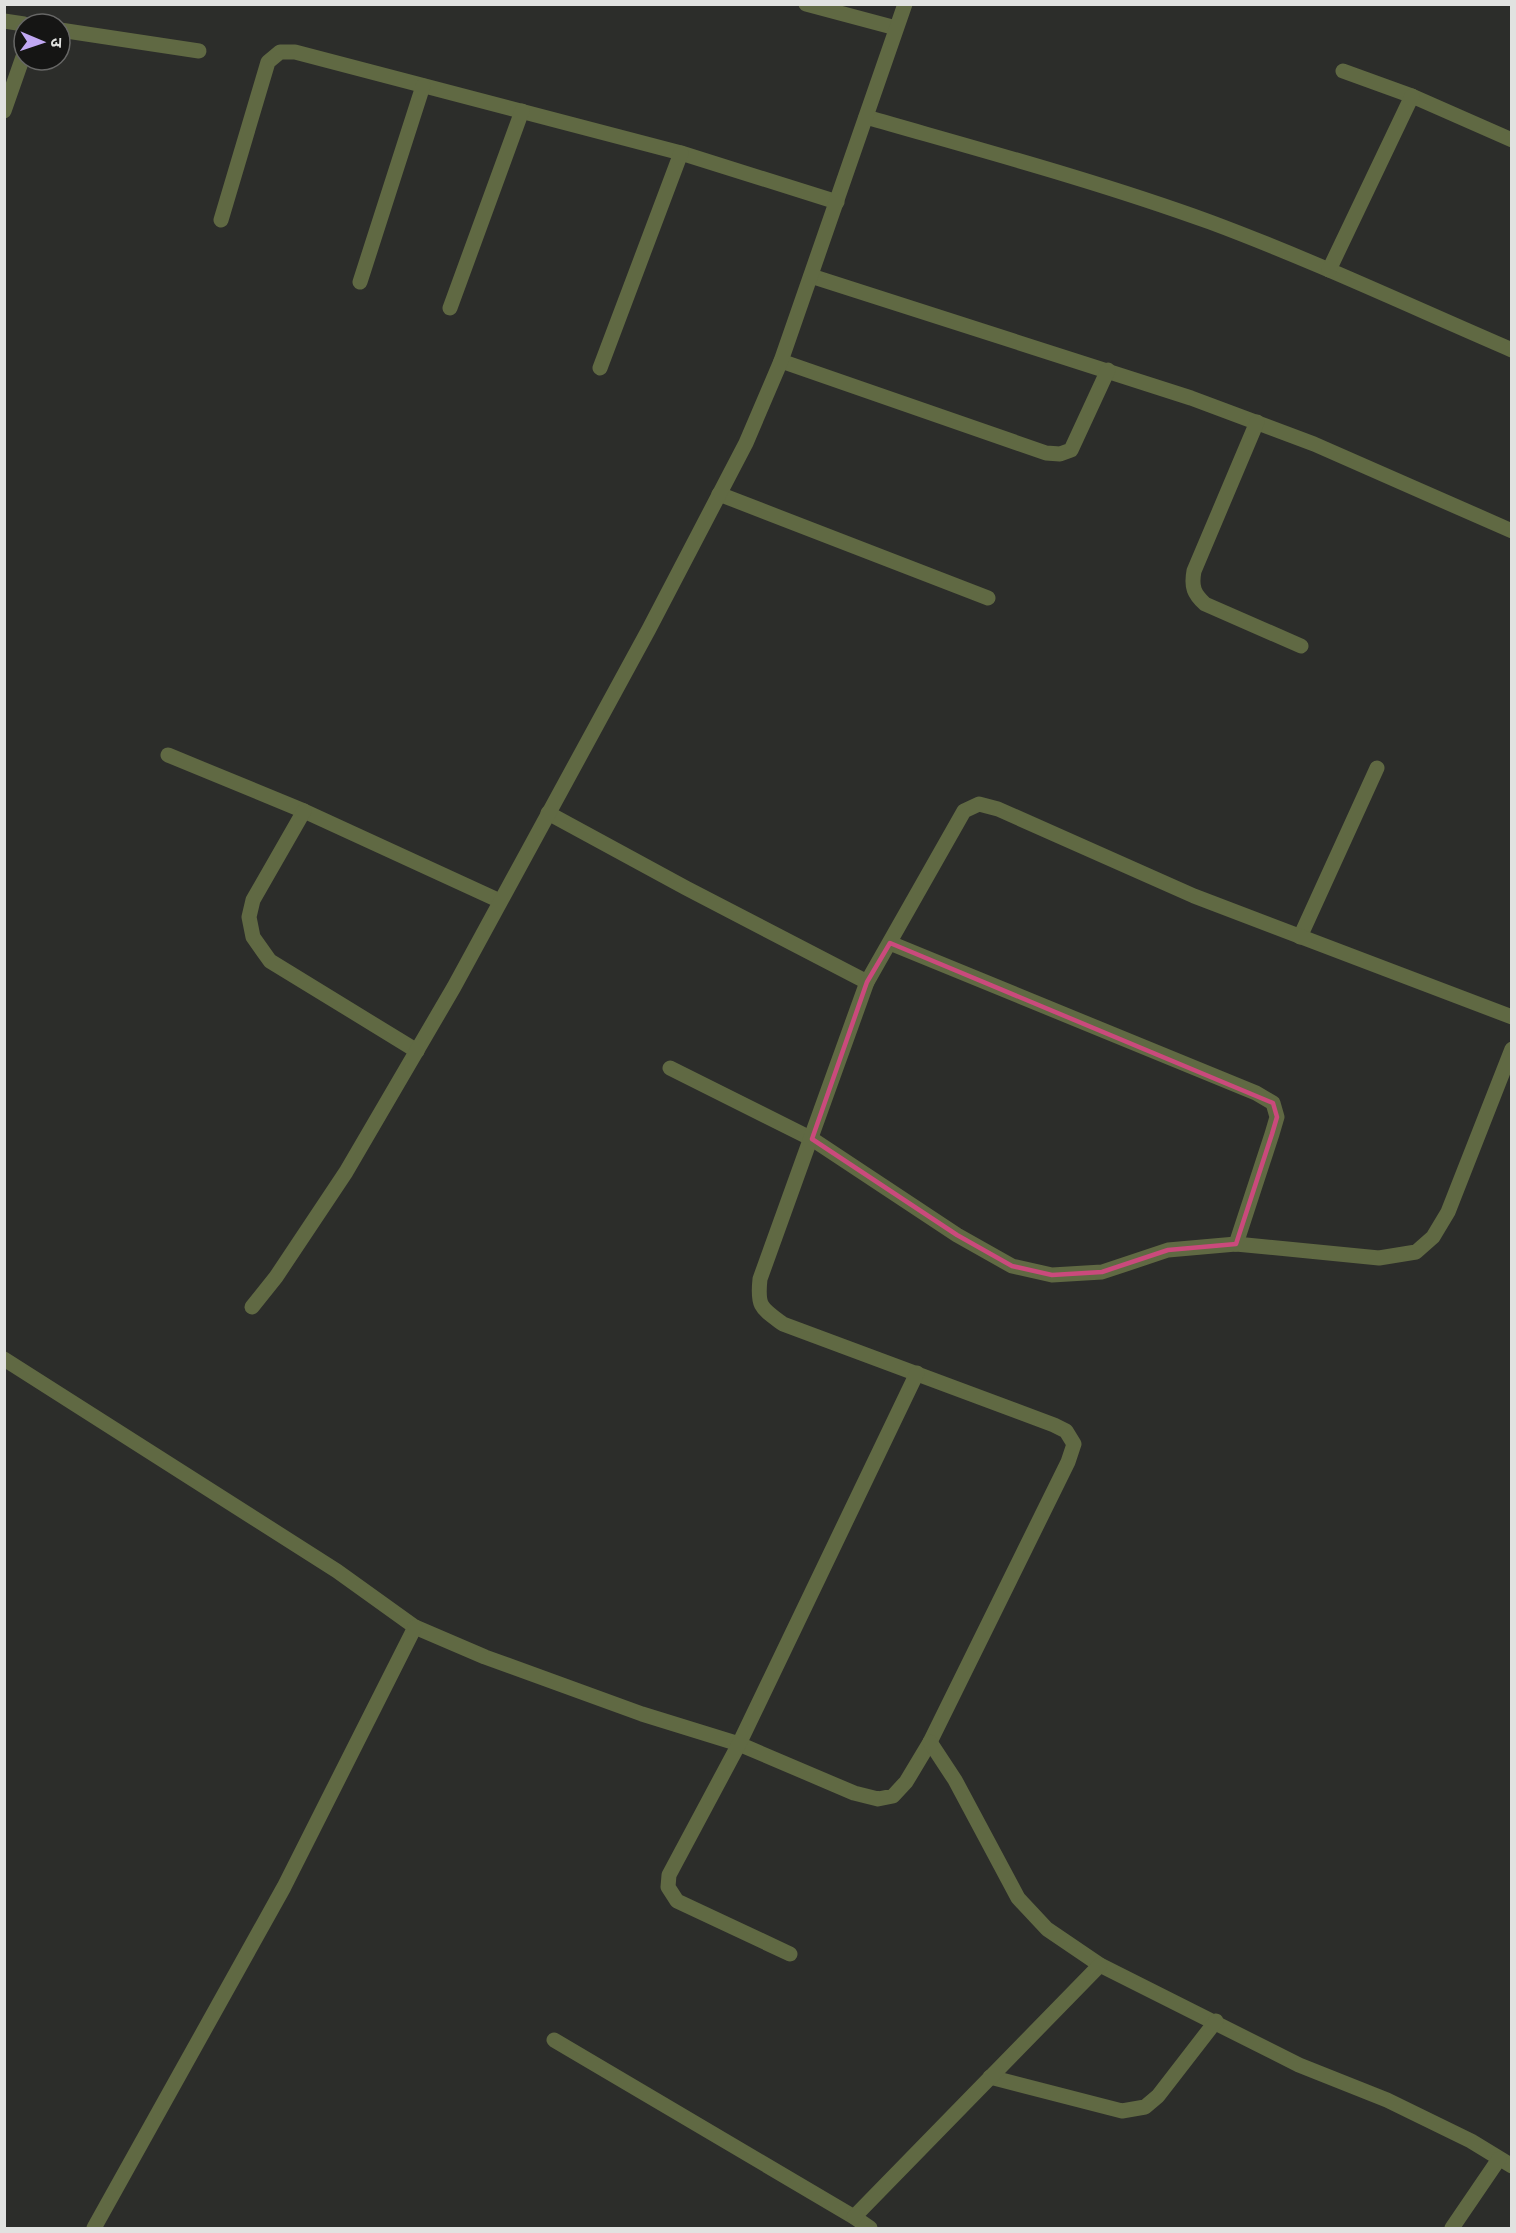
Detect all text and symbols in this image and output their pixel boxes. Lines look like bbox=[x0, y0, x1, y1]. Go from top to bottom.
north arrow bbox=[12, 12, 72, 72]
text: उ bbox=[47, 37, 67, 48]

